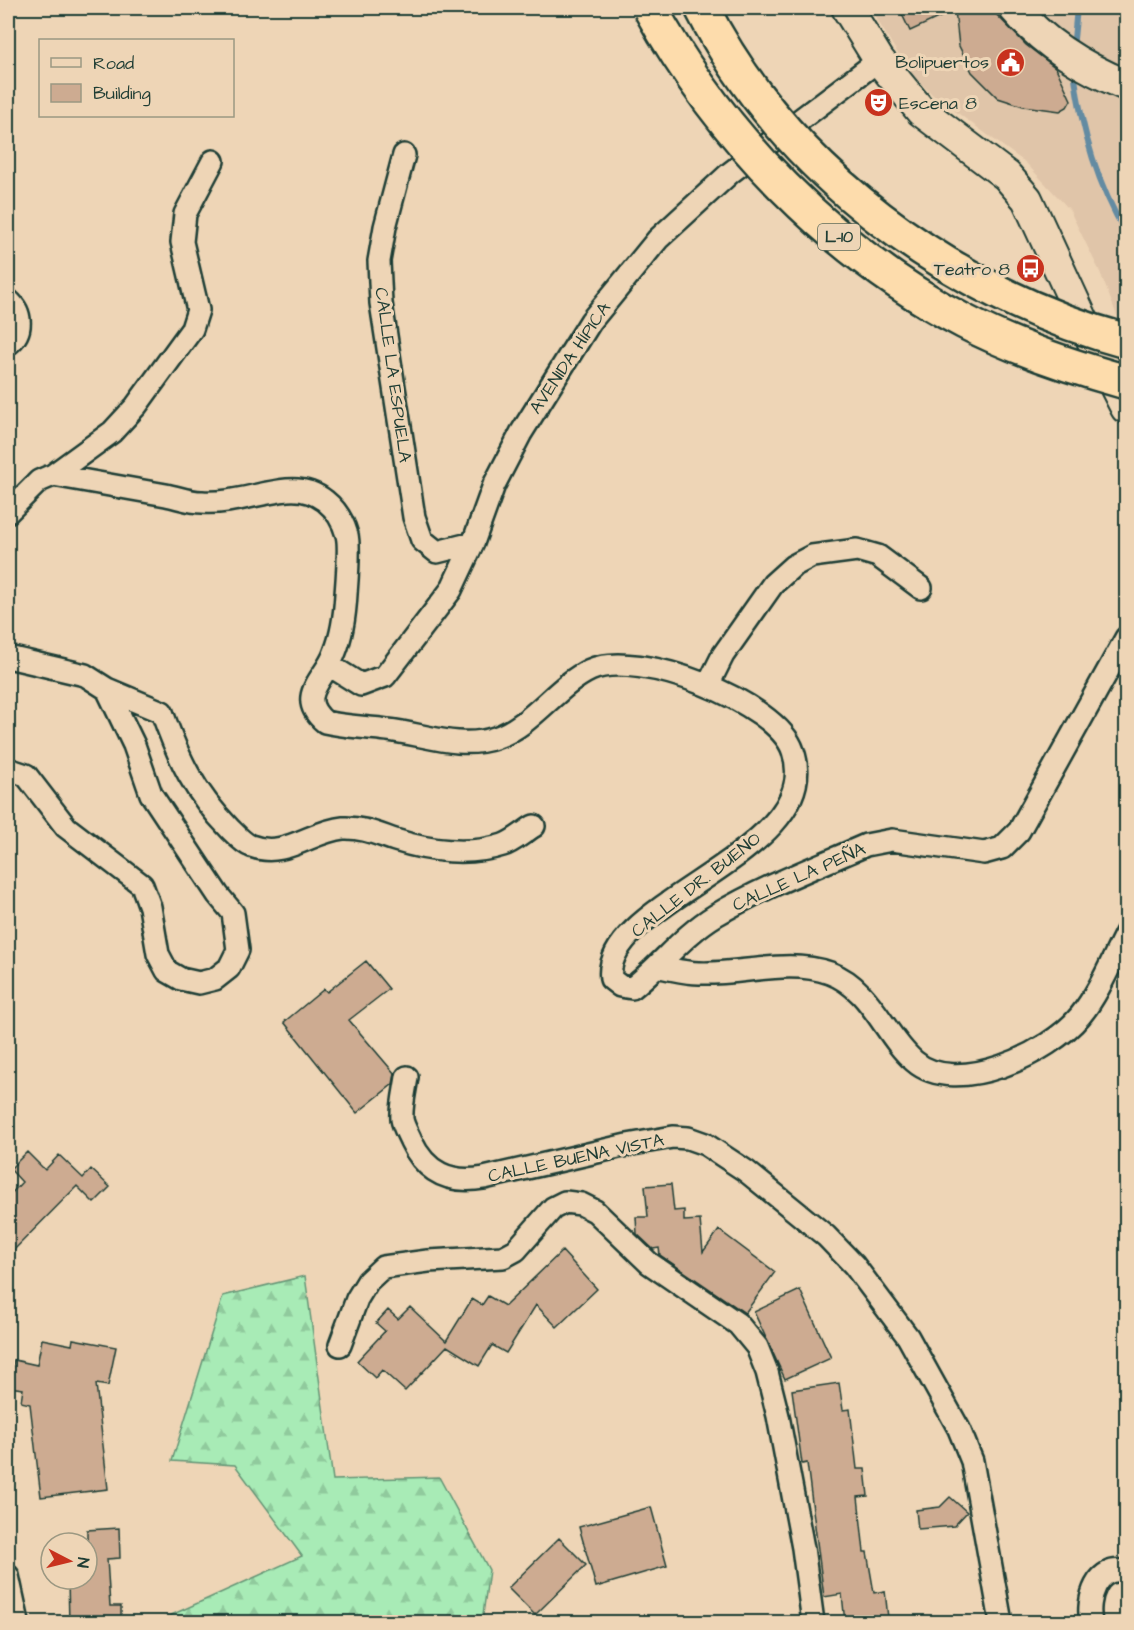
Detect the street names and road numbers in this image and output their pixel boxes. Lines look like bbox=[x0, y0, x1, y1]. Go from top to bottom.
road number: L-10 bbox=[818, 224, 860, 250]
street label: CALLE LA ESPUELA bbox=[368, 286, 418, 465]
street label: AVENIDA HÍPICA bbox=[523, 297, 617, 419]
street label: CALLE DR. BUENO bbox=[626, 826, 766, 944]
street label: CALLE LA PEÑA bbox=[728, 836, 870, 918]
street label: CALLE BUENA VISTA bbox=[486, 1127, 667, 1189]

